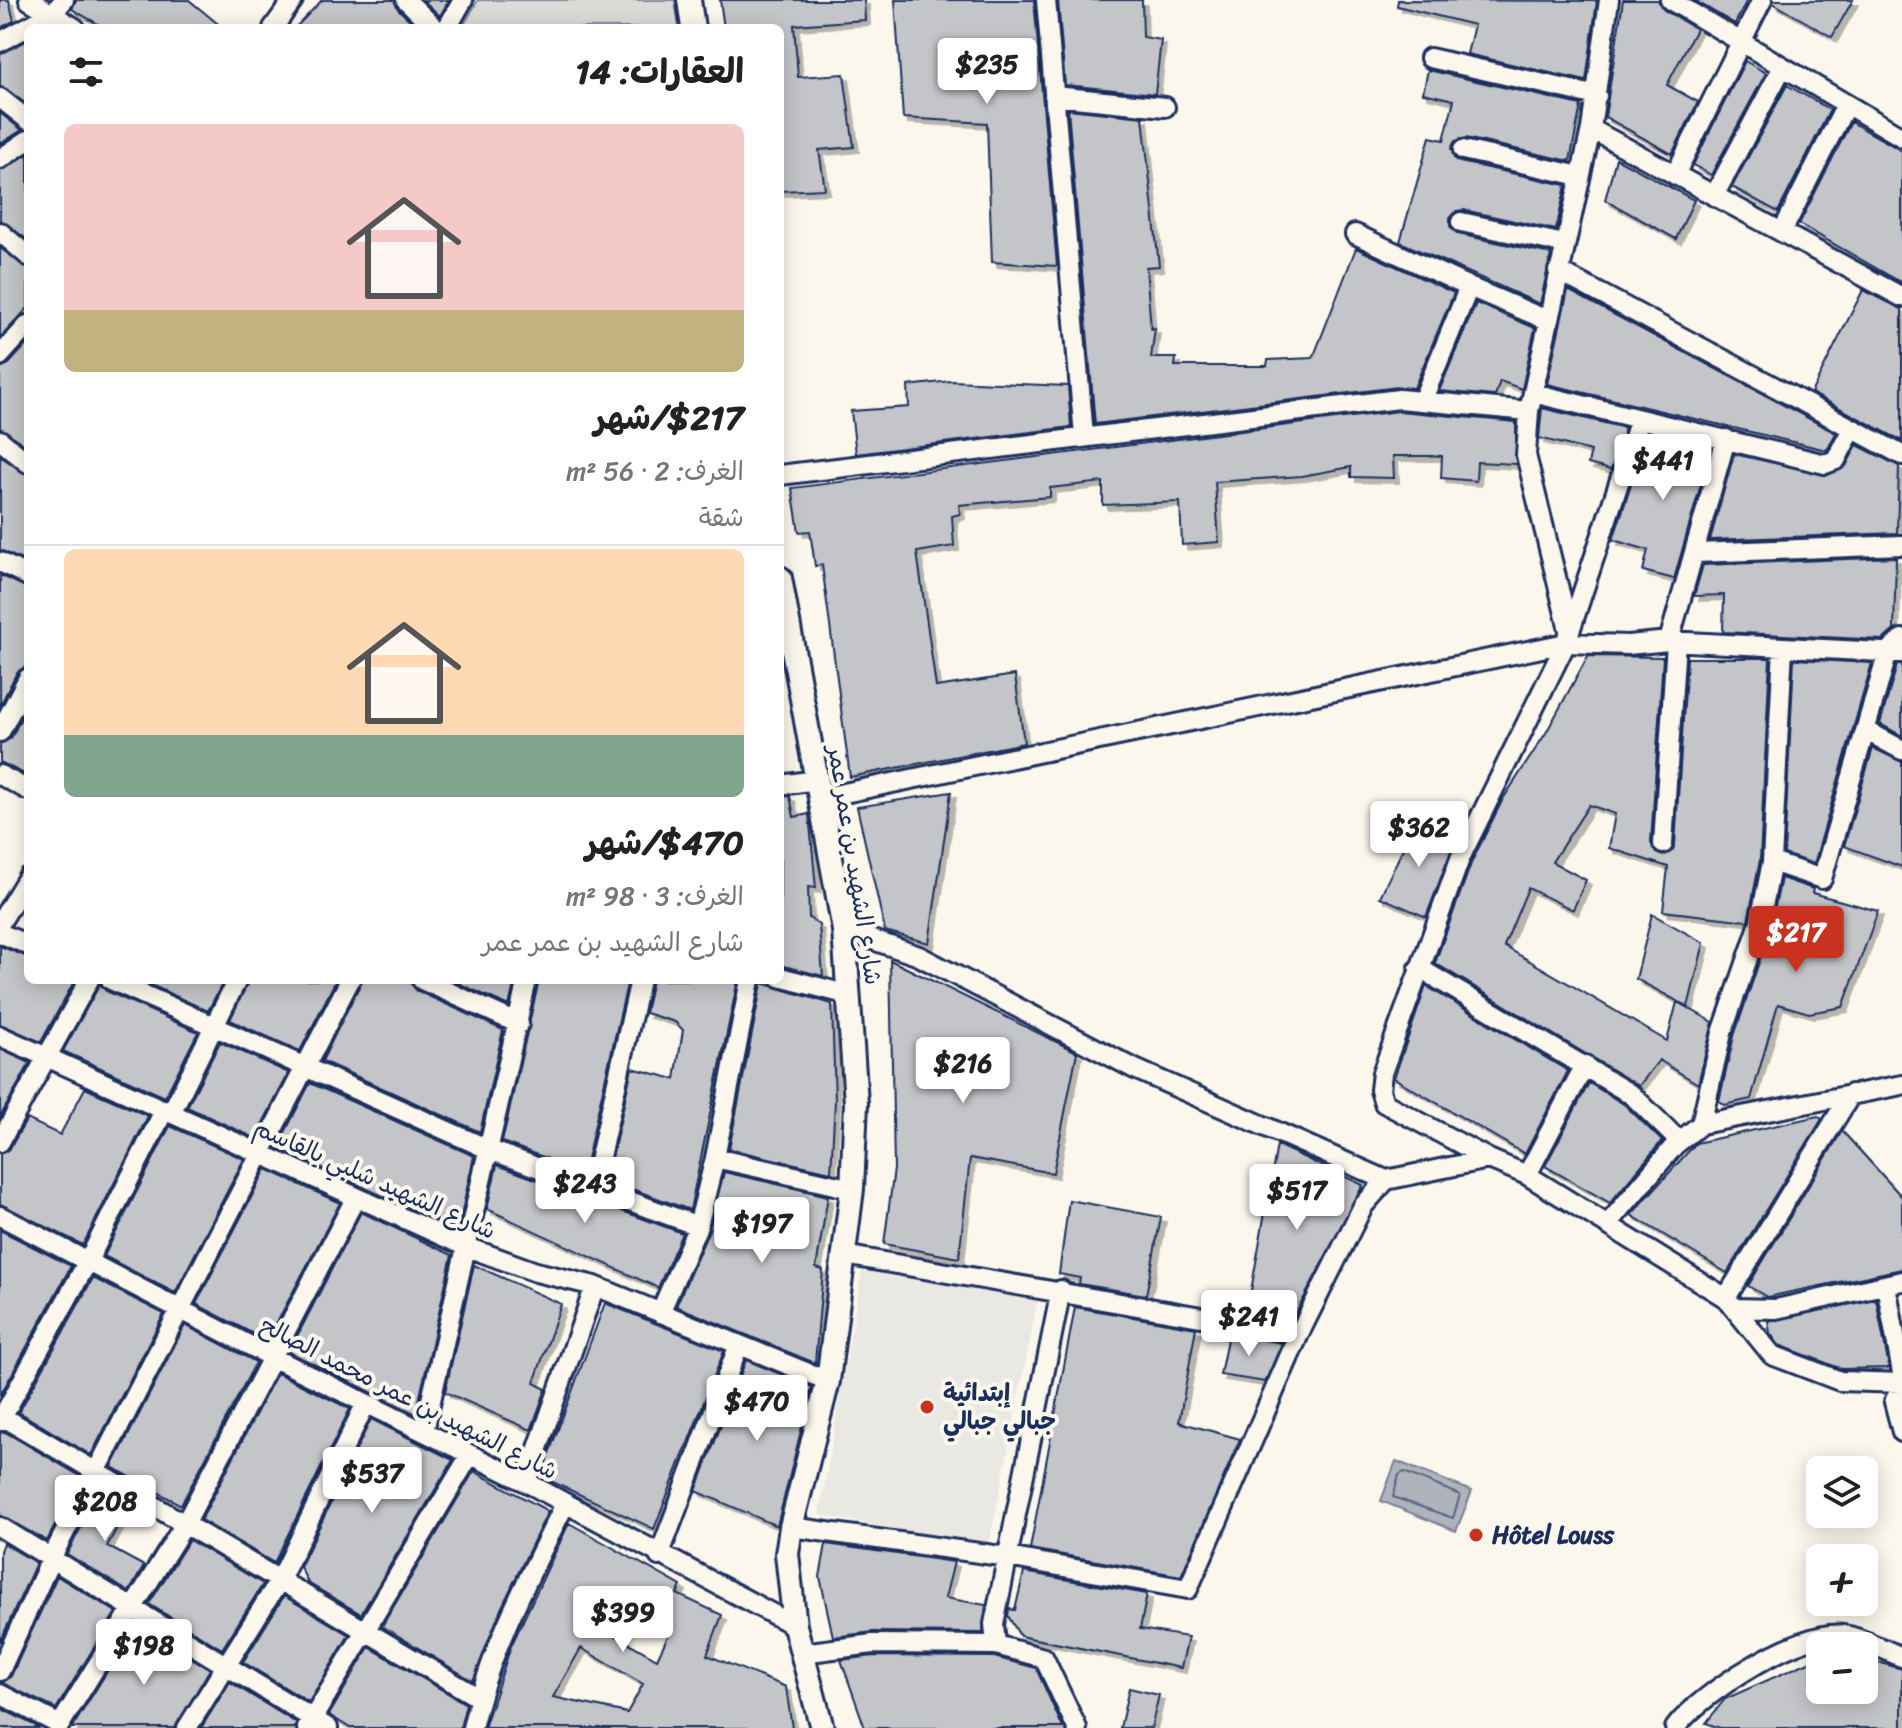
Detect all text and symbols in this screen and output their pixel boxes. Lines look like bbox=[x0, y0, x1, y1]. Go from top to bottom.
pin: $235 bbox=[940, 38, 1034, 106]
text: $235 bbox=[956, 41, 1018, 87]
text: العقارات: 14 bbox=[575, 42, 744, 102]
icon: filters bbox=[64, 50, 108, 94]
icon: home bbox=[332, 176, 476, 320]
text: $217/شهر bbox=[594, 388, 744, 448]
pin: $441 bbox=[1616, 434, 1710, 502]
text: $441 bbox=[1632, 437, 1694, 483]
text: الغرف: 2 · 56 m² bbox=[566, 448, 744, 494]
text: شقة bbox=[699, 494, 744, 540]
icon: home bbox=[332, 601, 476, 745]
street label: شارع الشهيد بن عمر عمر bbox=[815, 740, 895, 988]
pin: $362 bbox=[1372, 801, 1466, 869]
text: $362 bbox=[1388, 804, 1450, 850]
text: $470/شهر bbox=[586, 813, 744, 873]
text: الغرف: 3 · 98 m² bbox=[566, 873, 744, 919]
pin: $217 bbox=[1749, 906, 1843, 974]
text: $217 bbox=[1767, 909, 1825, 955]
text: شارع الشهيد بن عمر عمر bbox=[482, 919, 744, 965]
pin: $216 bbox=[916, 1037, 1010, 1105]
text: $216 bbox=[934, 1040, 992, 1086]
street label: شارع الشهيد شلبي بالقاسم bbox=[247, 1107, 503, 1251]
pin: $243 bbox=[538, 1157, 632, 1225]
text: $243 bbox=[553, 1160, 617, 1206]
pin: $517 bbox=[1250, 1164, 1344, 1232]
text: $517 bbox=[1267, 1167, 1327, 1213]
pin: $197 bbox=[715, 1197, 809, 1265]
text: $197 bbox=[732, 1200, 792, 1246]
pin: $241 bbox=[1202, 1290, 1296, 1358]
text: $241 bbox=[1219, 1293, 1279, 1339]
street label: شارع الشهيد بن عمر محمد الصالح bbox=[253, 1304, 565, 1492]
place label: إبتدائية جبالي جبالي bbox=[943, 1372, 1056, 1442]
pin: $470 bbox=[710, 1375, 804, 1443]
text: $470 bbox=[724, 1378, 790, 1424]
marker: إبتدائية جبالي جبالي bbox=[918, 1398, 936, 1416]
pin: $537 bbox=[325, 1447, 419, 1515]
text: $537 bbox=[341, 1450, 403, 1496]
map controls bbox=[1806, 1456, 1878, 1704]
button: layers bbox=[1806, 1456, 1878, 1528]
pin: $208 bbox=[58, 1475, 152, 1543]
text: $208 bbox=[73, 1478, 137, 1524]
place label: Hôtel Louss bbox=[1492, 1514, 1615, 1556]
marker: Hôtel Louss bbox=[1467, 1526, 1485, 1544]
button: + bbox=[1806, 1544, 1878, 1616]
pin: $399 bbox=[576, 1586, 670, 1654]
text: $399 bbox=[591, 1589, 655, 1635]
pin: $198 bbox=[97, 1619, 191, 1687]
text: $198 bbox=[114, 1622, 174, 1668]
button: − bbox=[1806, 1632, 1878, 1704]

